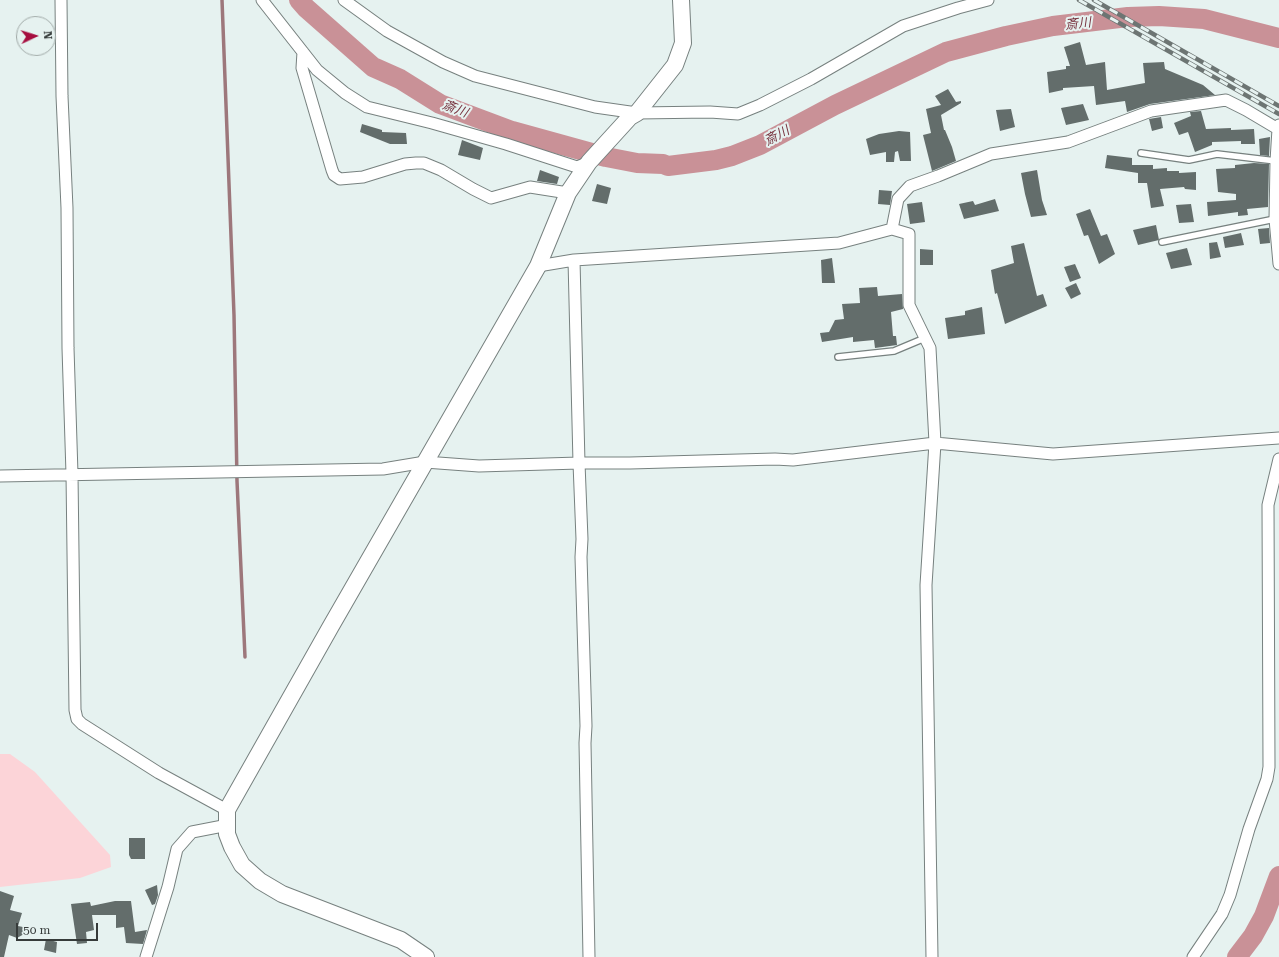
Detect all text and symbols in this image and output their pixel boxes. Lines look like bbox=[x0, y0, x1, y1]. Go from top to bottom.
water label: 斎川 bbox=[1064, 15, 1092, 33]
north arrow bbox=[16, 16, 56, 56]
text: N bbox=[41, 31, 54, 40]
water label: 斎川 bbox=[440, 97, 470, 121]
water label: 斎川 bbox=[762, 123, 792, 149]
scale bar bbox=[18, 915, 100, 941]
text: 50 m bbox=[23, 923, 50, 937]

